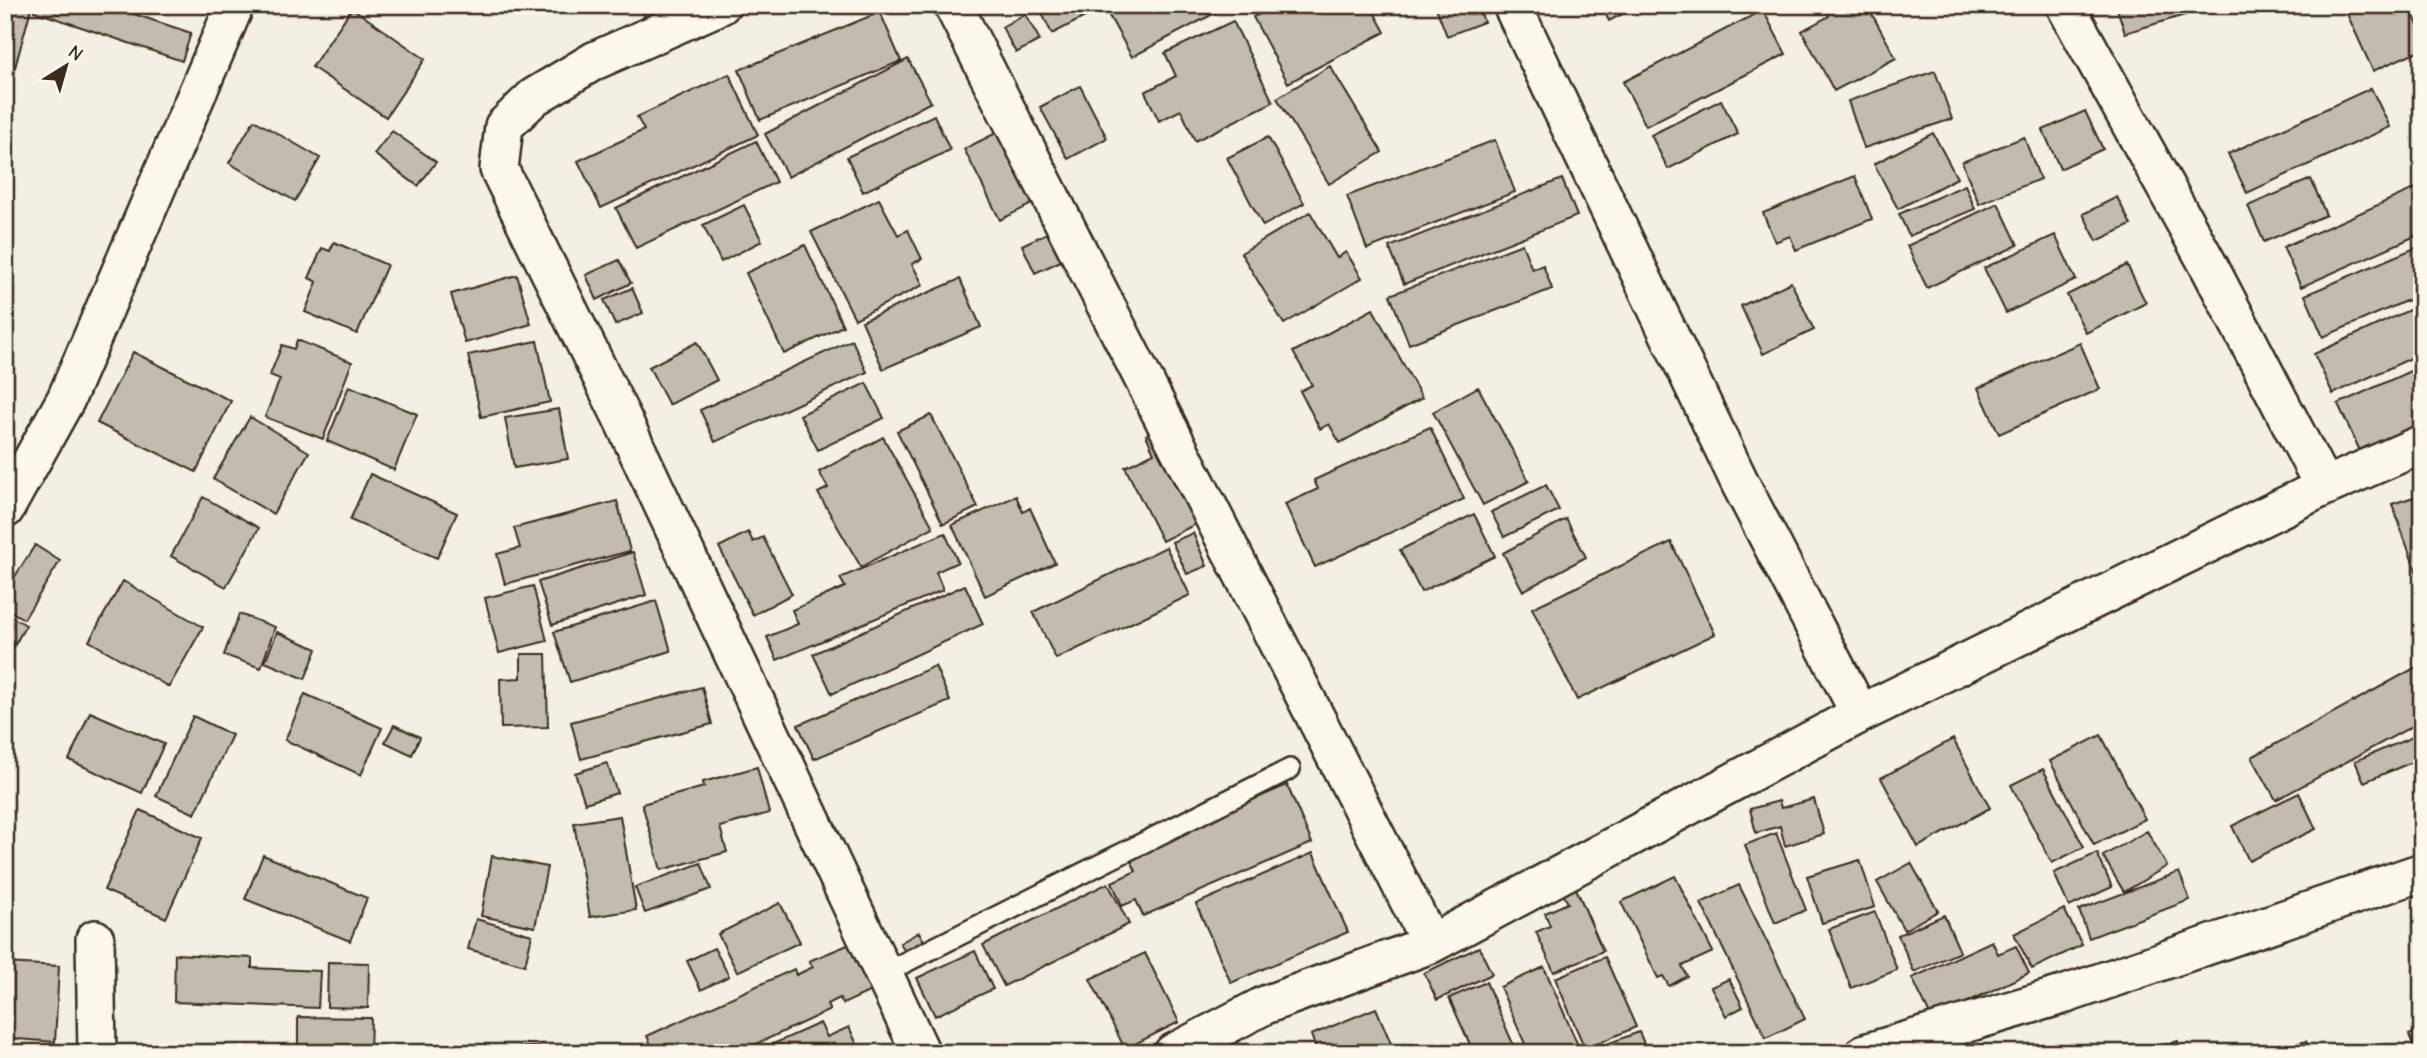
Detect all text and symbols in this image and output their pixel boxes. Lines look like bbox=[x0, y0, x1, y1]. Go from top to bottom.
north arrow bbox=[32, 32, 102, 102]
text: N bbox=[64, 41, 87, 66]

